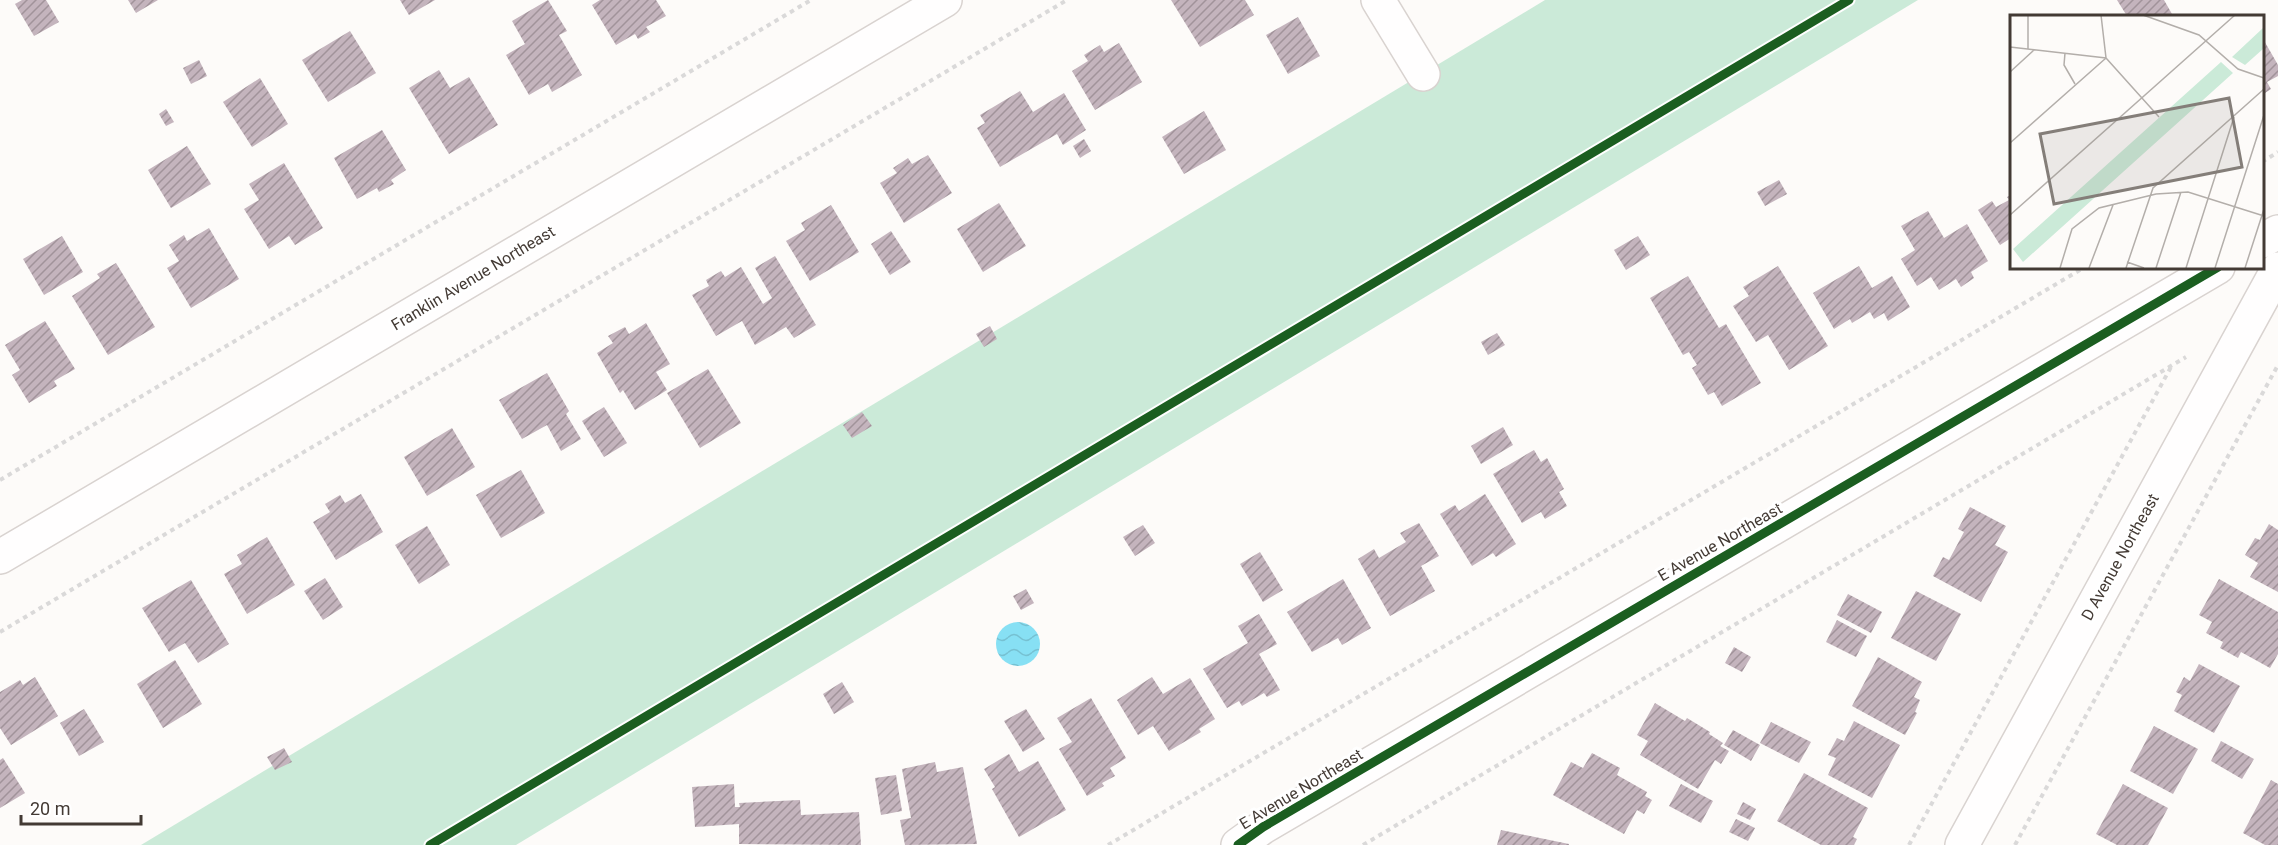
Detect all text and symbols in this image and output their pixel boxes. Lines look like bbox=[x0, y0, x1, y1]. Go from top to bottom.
inset map bbox=[2010, 15, 2263, 268]
street label: Franklin Avenue Northeast bbox=[388, 222, 558, 334]
street label: D Avenue Northeast bbox=[2077, 490, 2163, 624]
street label: E Avenue Northeast bbox=[1654, 499, 1786, 585]
street label: E Avenue Northeast bbox=[1236, 745, 1366, 833]
scale bar bbox=[21, 788, 141, 826]
text: 20 m bbox=[30, 798, 70, 819]

